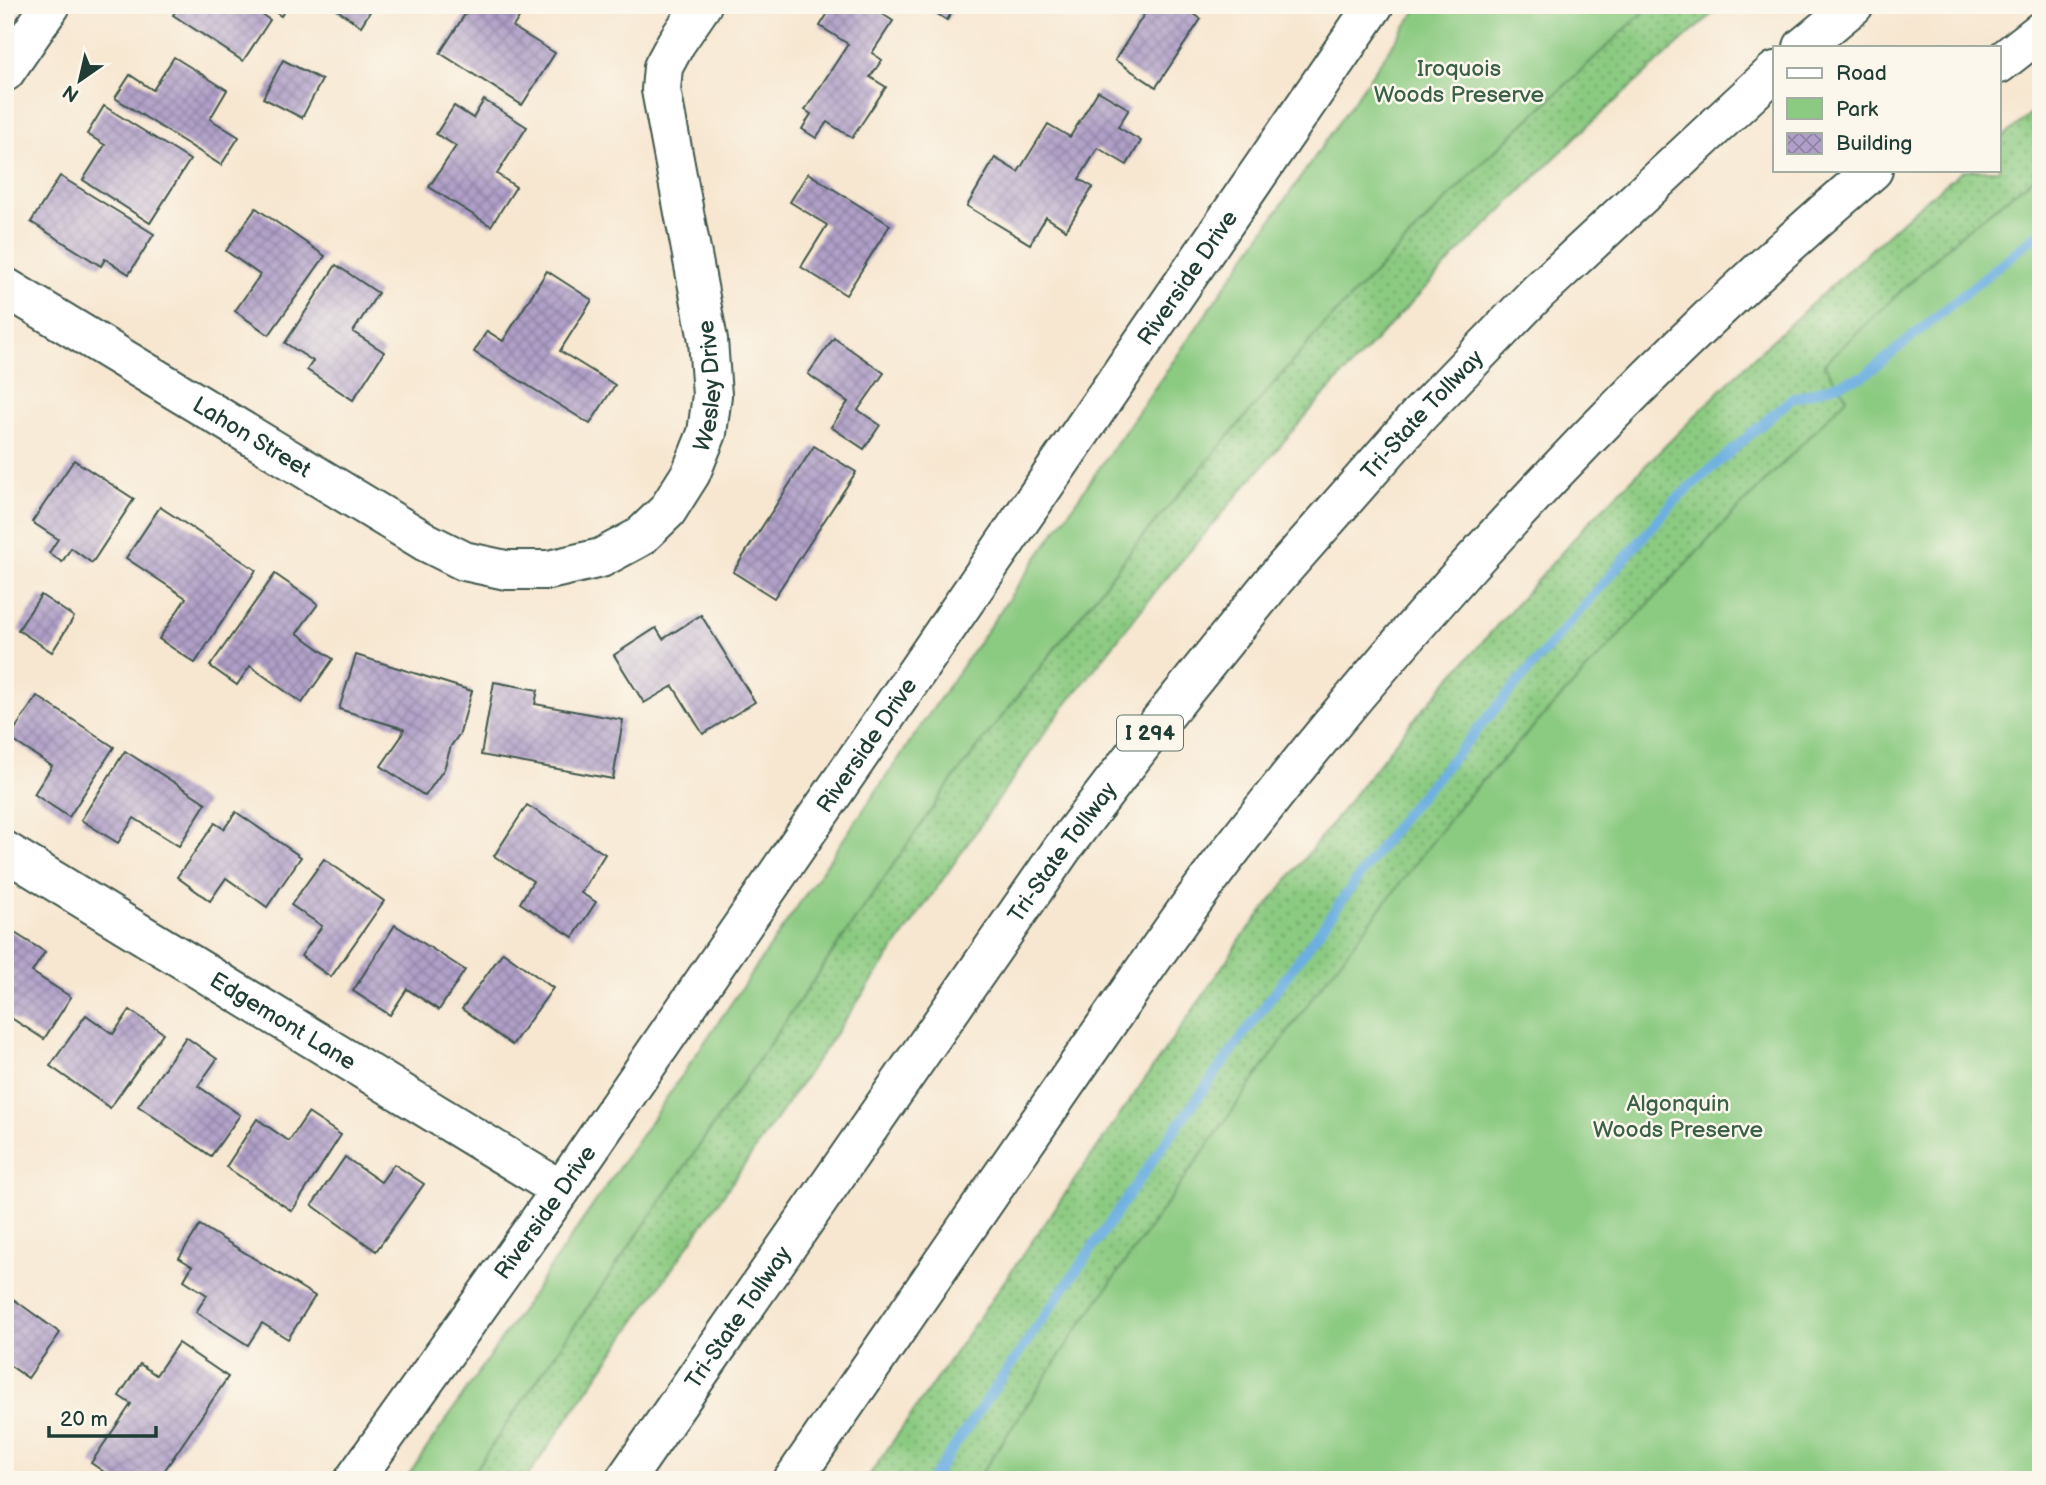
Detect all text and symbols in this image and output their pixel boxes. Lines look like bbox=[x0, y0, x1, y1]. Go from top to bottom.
north arrow bbox=[46, 46, 116, 116]
legend bbox=[1773, 46, 2000, 172]
park label: Iroquois Woods Preserve bbox=[1374, 55, 1544, 109]
text: Road bbox=[1836, 61, 1887, 86]
text: N bbox=[59, 79, 84, 106]
text: Park bbox=[1836, 97, 1879, 122]
text: Building bbox=[1836, 131, 1912, 156]
street label: Riverside Drive bbox=[1132, 205, 1244, 351]
street label: Wesley Drive bbox=[688, 318, 728, 456]
street label: Tri-State Tollway bbox=[1356, 344, 1490, 486]
street label: Lahon Street bbox=[187, 391, 316, 484]
street label: Riverside Drive bbox=[811, 673, 923, 818]
road number: I 294 bbox=[1117, 716, 1183, 750]
street label: Tri-State Tollway bbox=[1002, 776, 1124, 928]
street label: Edgemont Lane bbox=[205, 966, 361, 1077]
park label: Algonquin Woods Preserve bbox=[1593, 1090, 1763, 1144]
street label: Riverside Drive bbox=[489, 1140, 603, 1285]
street label: Tri-State Tollway bbox=[679, 1241, 798, 1394]
scale bar bbox=[49, 1394, 156, 1438]
text: 20 m bbox=[60, 1407, 108, 1432]

